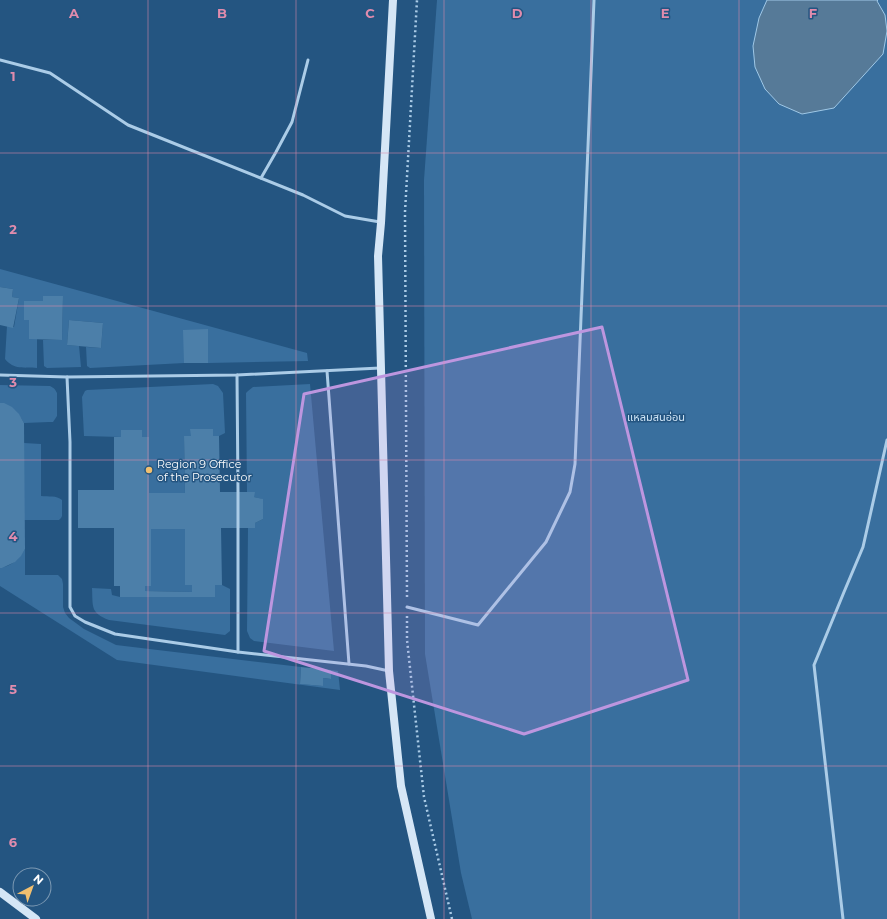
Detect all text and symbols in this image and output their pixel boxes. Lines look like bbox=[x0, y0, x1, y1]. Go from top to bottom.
text: A bbox=[68, 5, 80, 21]
text: B bbox=[217, 5, 227, 21]
text: C bbox=[365, 5, 375, 21]
text: D bbox=[512, 5, 523, 21]
text: E bbox=[661, 5, 670, 21]
text: F bbox=[809, 5, 817, 21]
text: 1 bbox=[10, 68, 16, 84]
text: 2 bbox=[9, 221, 17, 237]
text: 3 bbox=[8, 374, 17, 390]
park label: แหลมสนอ่อน bbox=[627, 410, 685, 424]
place label: Region 9 Office of the Prosecutor bbox=[157, 457, 252, 484]
marker: Region 9 Office of the Prosecutor bbox=[144, 465, 154, 475]
text: 4 bbox=[9, 528, 18, 544]
text: 5 bbox=[9, 681, 17, 697]
text: 6 bbox=[9, 834, 18, 850]
north arrow bbox=[12, 867, 52, 907]
text: N bbox=[31, 871, 47, 888]

